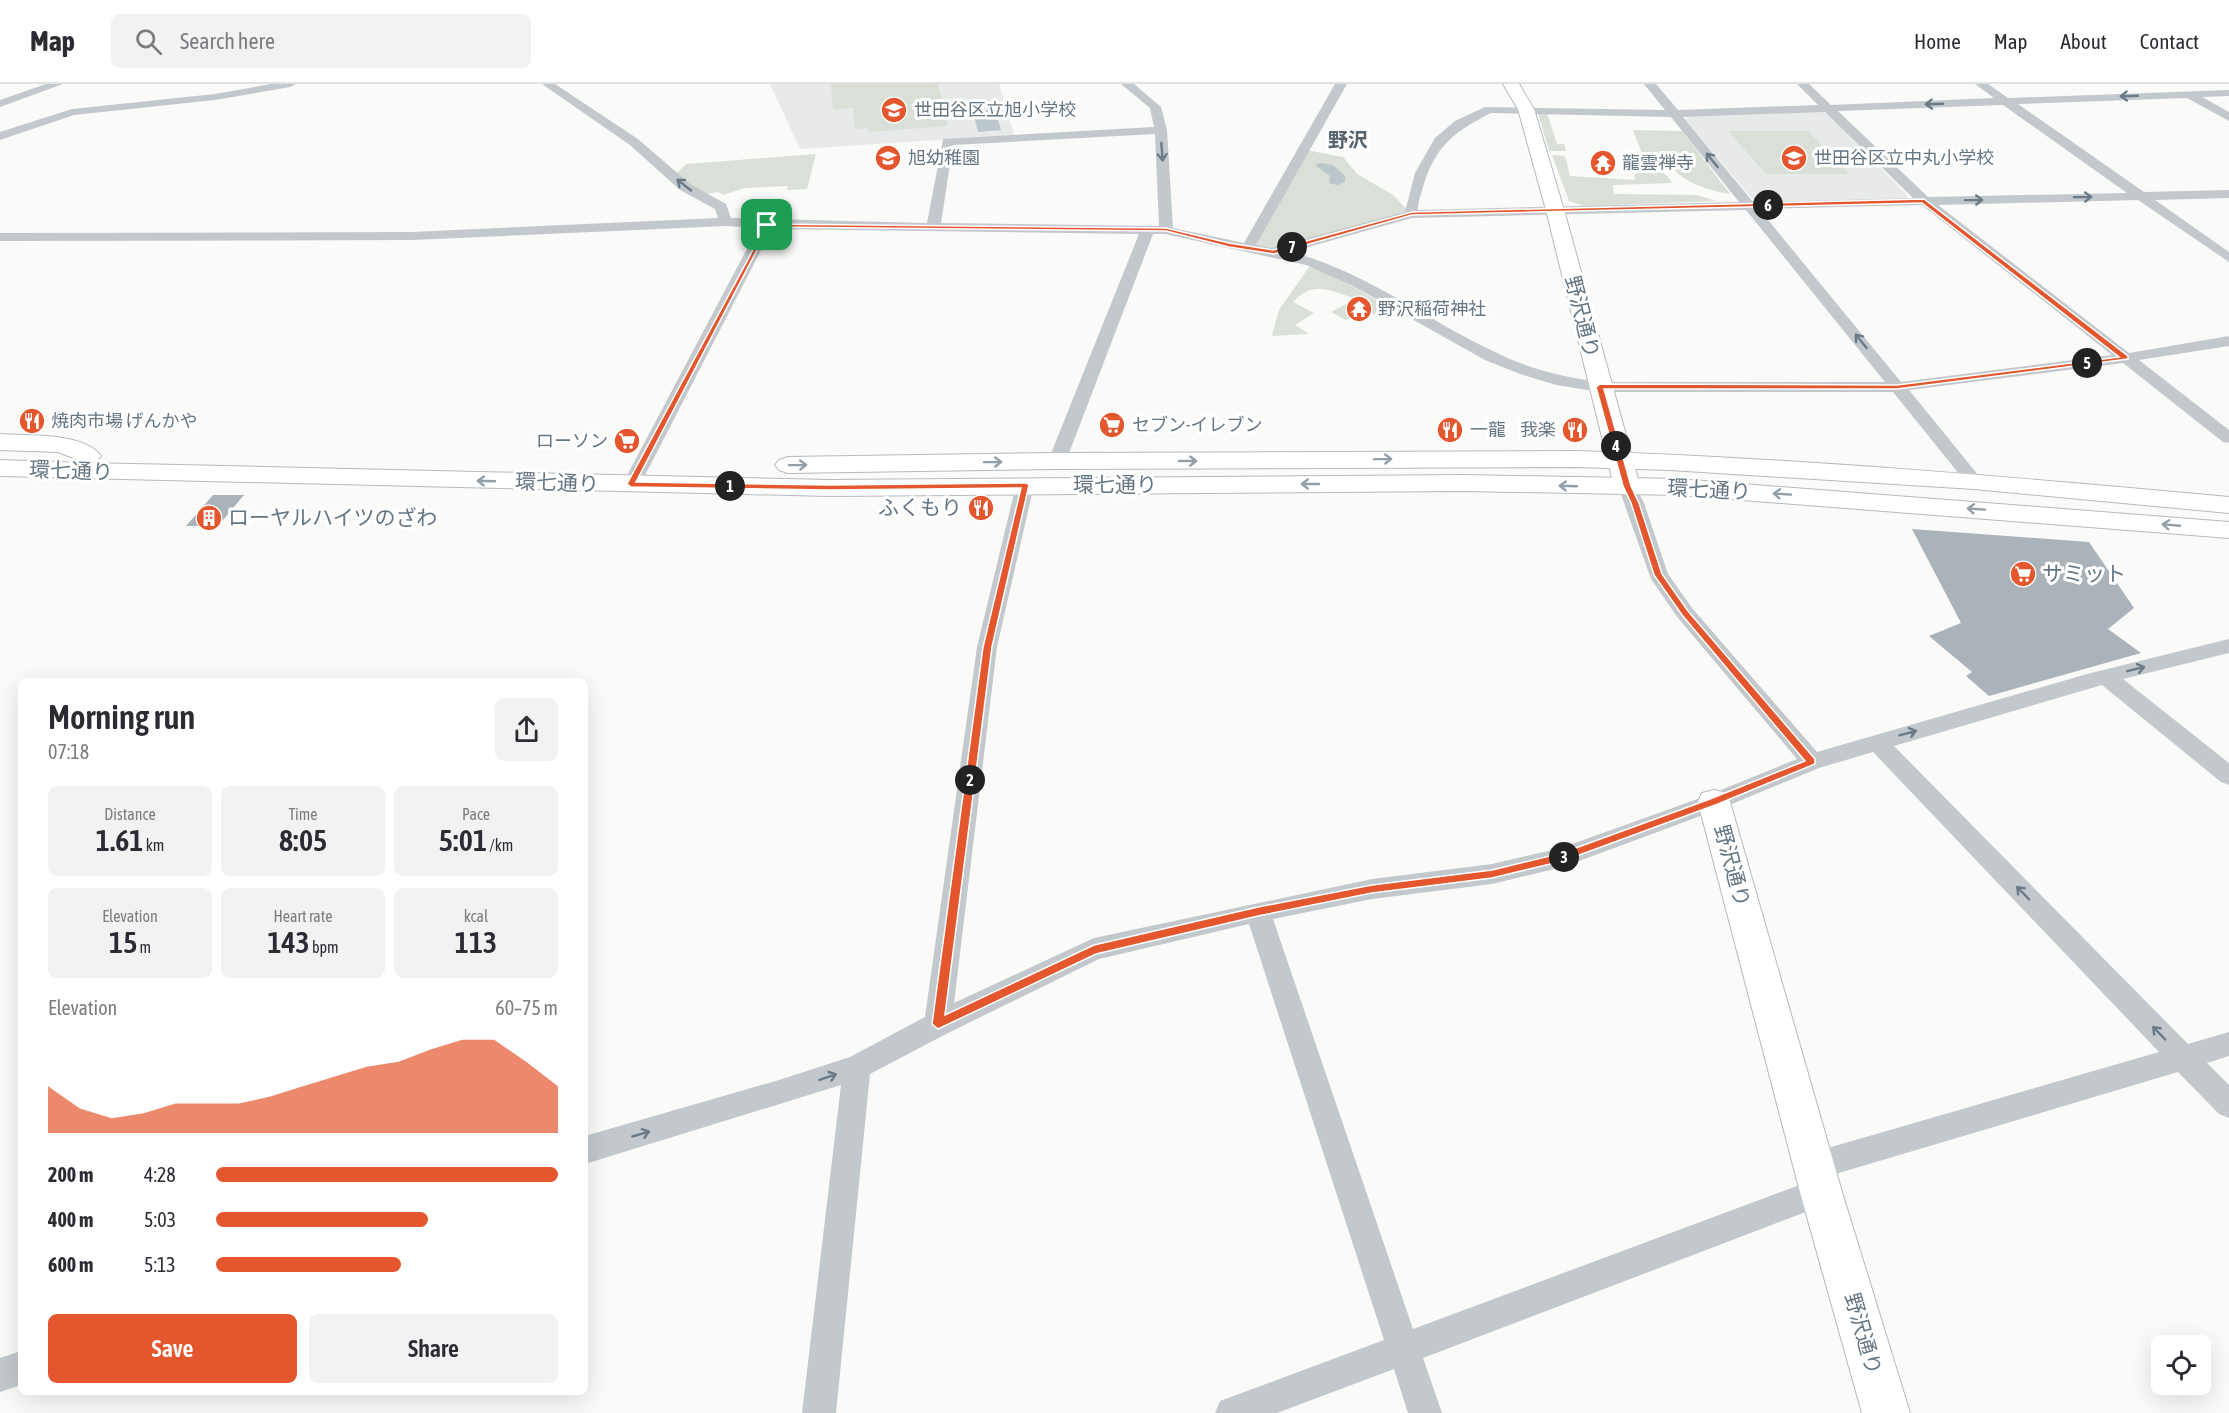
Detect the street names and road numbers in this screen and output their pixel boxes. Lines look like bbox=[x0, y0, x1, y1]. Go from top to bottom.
street label: 野沢通り bbox=[1561, 273, 1605, 360]
street label: 環七通り bbox=[29, 457, 113, 483]
street label: 環七通り bbox=[515, 469, 599, 495]
street label: 環七通り bbox=[1073, 472, 1157, 496]
street label: 環七通り bbox=[1666, 475, 1752, 503]
street label: 野沢通り bbox=[1711, 822, 1755, 909]
street label: 野沢通り bbox=[1841, 1290, 1887, 1377]

